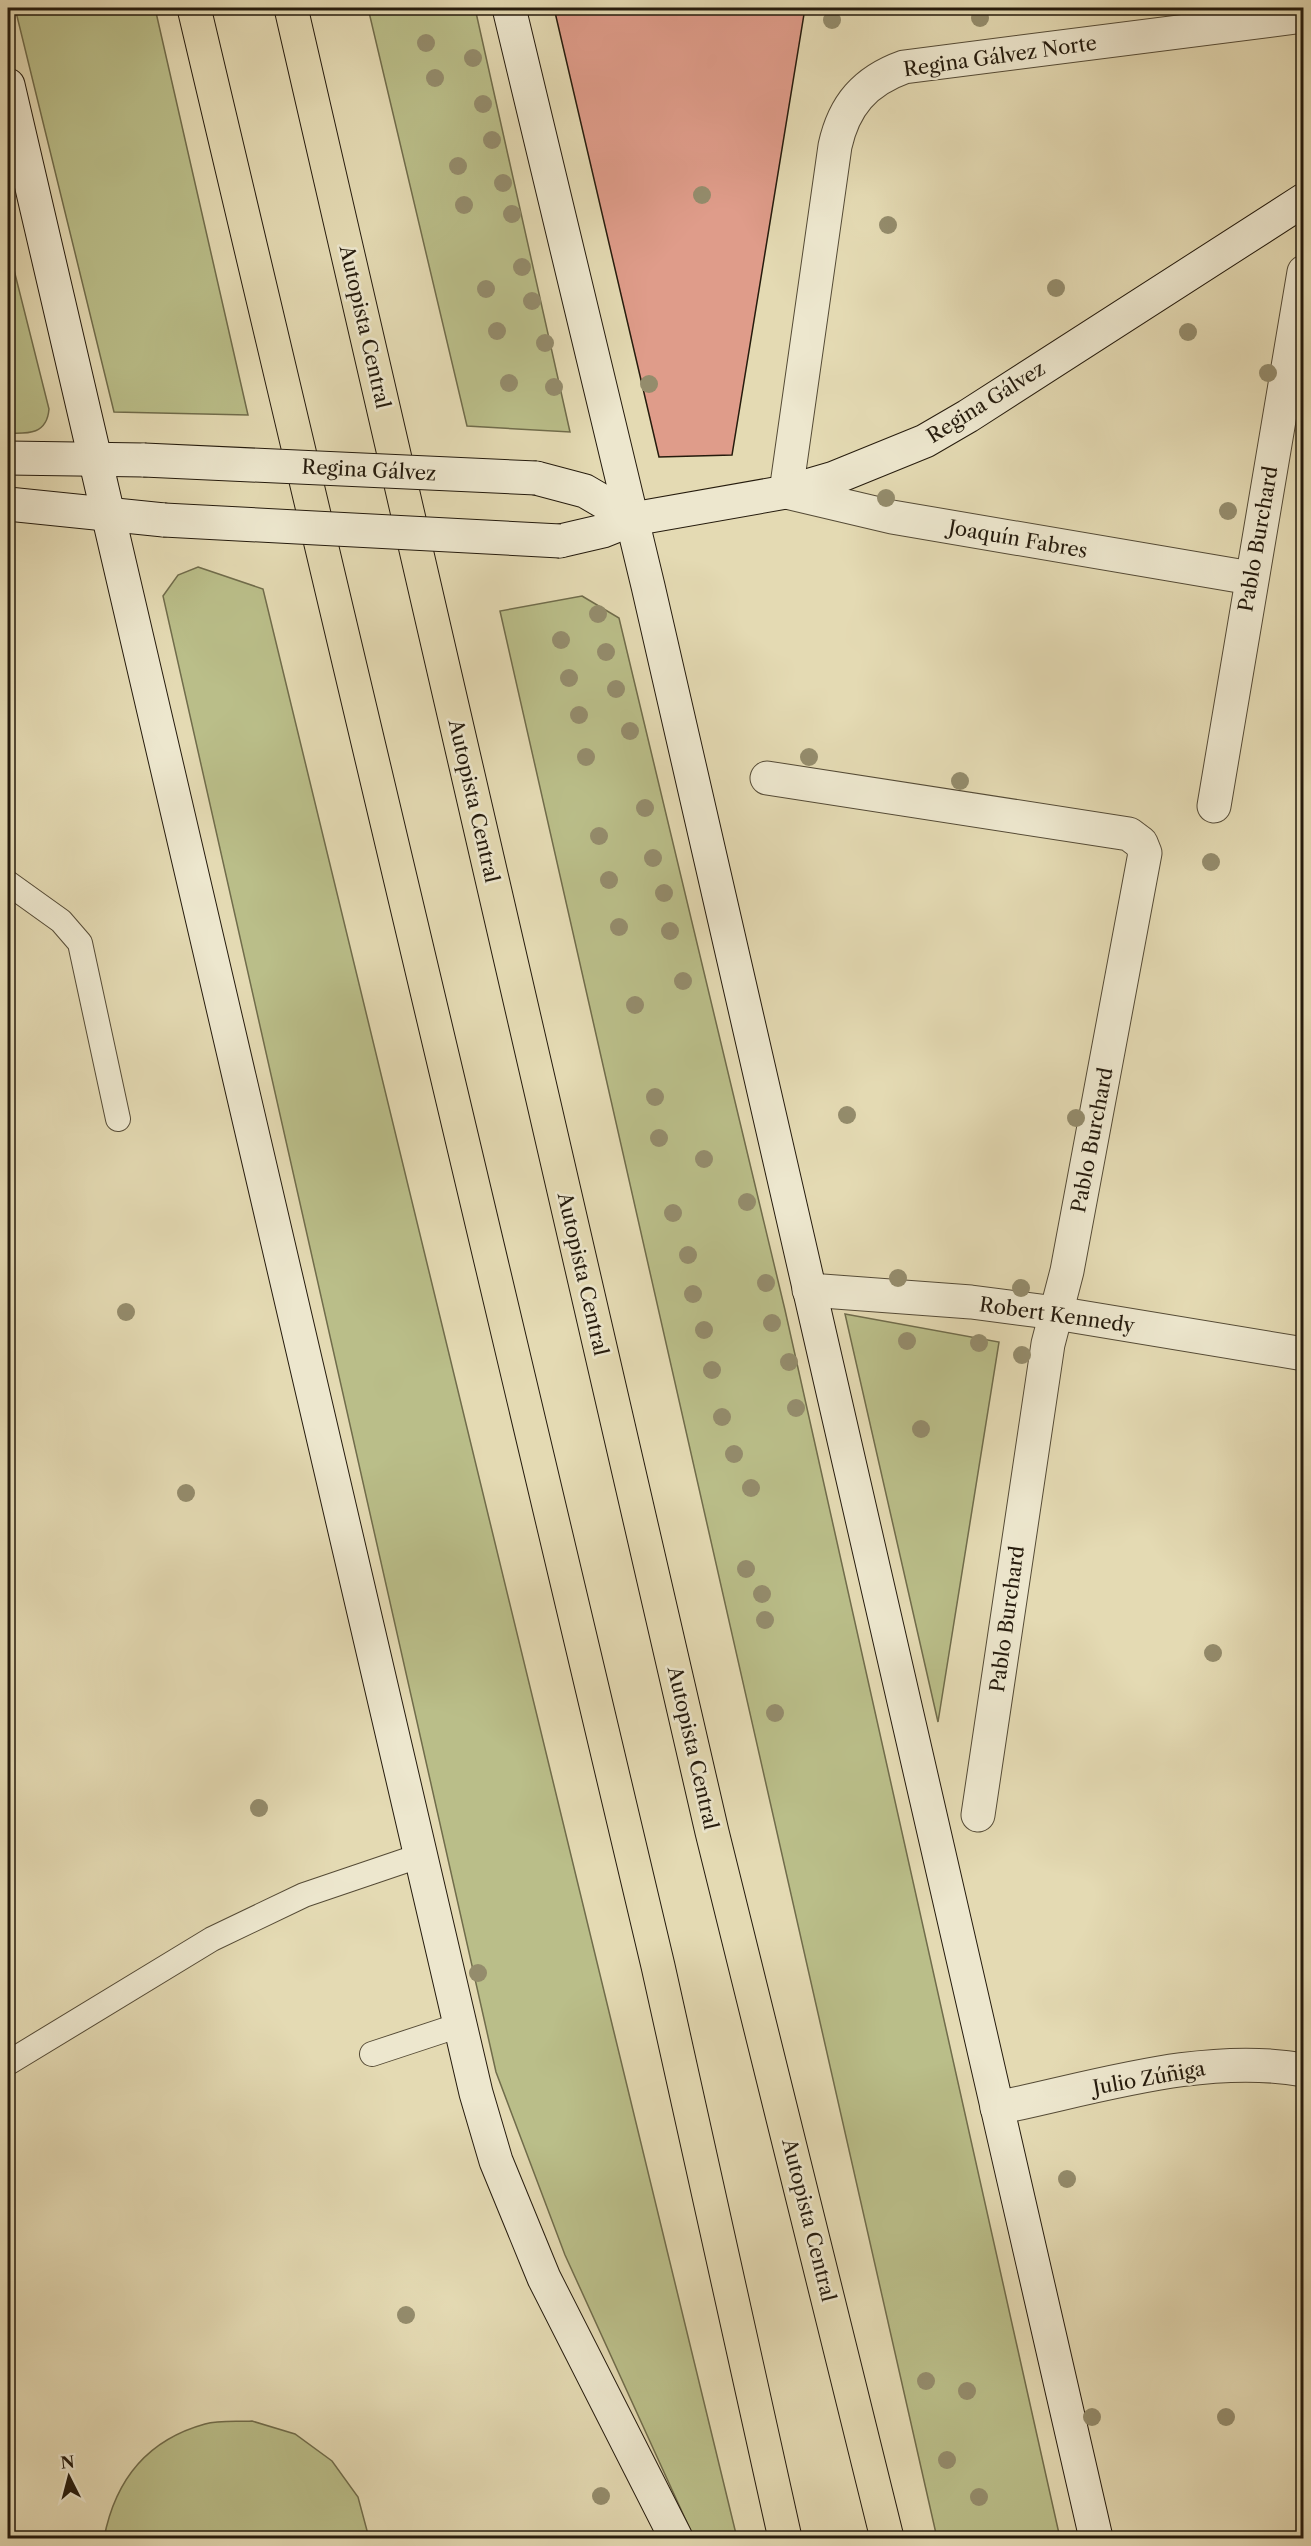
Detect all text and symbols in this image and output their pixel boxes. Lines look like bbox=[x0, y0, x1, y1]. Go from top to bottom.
street label: Regina Gálvez Norte bbox=[902, 31, 1098, 81]
street label: Autopista Central bbox=[334, 242, 395, 411]
street label: Regina Gálvez bbox=[923, 356, 1049, 448]
street label: Regina Gálvez bbox=[301, 454, 437, 486]
street label: Pablo Burchard bbox=[1233, 464, 1283, 614]
street label: Joaquín Fabres bbox=[944, 514, 1089, 563]
street label: Autopista Central bbox=[443, 716, 504, 885]
street label: Pablo Burchard bbox=[1066, 1065, 1118, 1215]
street label: Autopista Central bbox=[552, 1189, 613, 1358]
street label: Robert Kennedy bbox=[978, 1292, 1137, 1338]
street label: Pablo Burchard bbox=[985, 1544, 1029, 1694]
street label: Autopista Central bbox=[662, 1663, 723, 1832]
street label: Julio Zúñiga bbox=[1088, 2056, 1207, 2100]
street label: Autopista Central bbox=[777, 2135, 841, 2304]
north arrow bbox=[39, 2447, 99, 2507]
text: N bbox=[59, 2451, 75, 2473]

